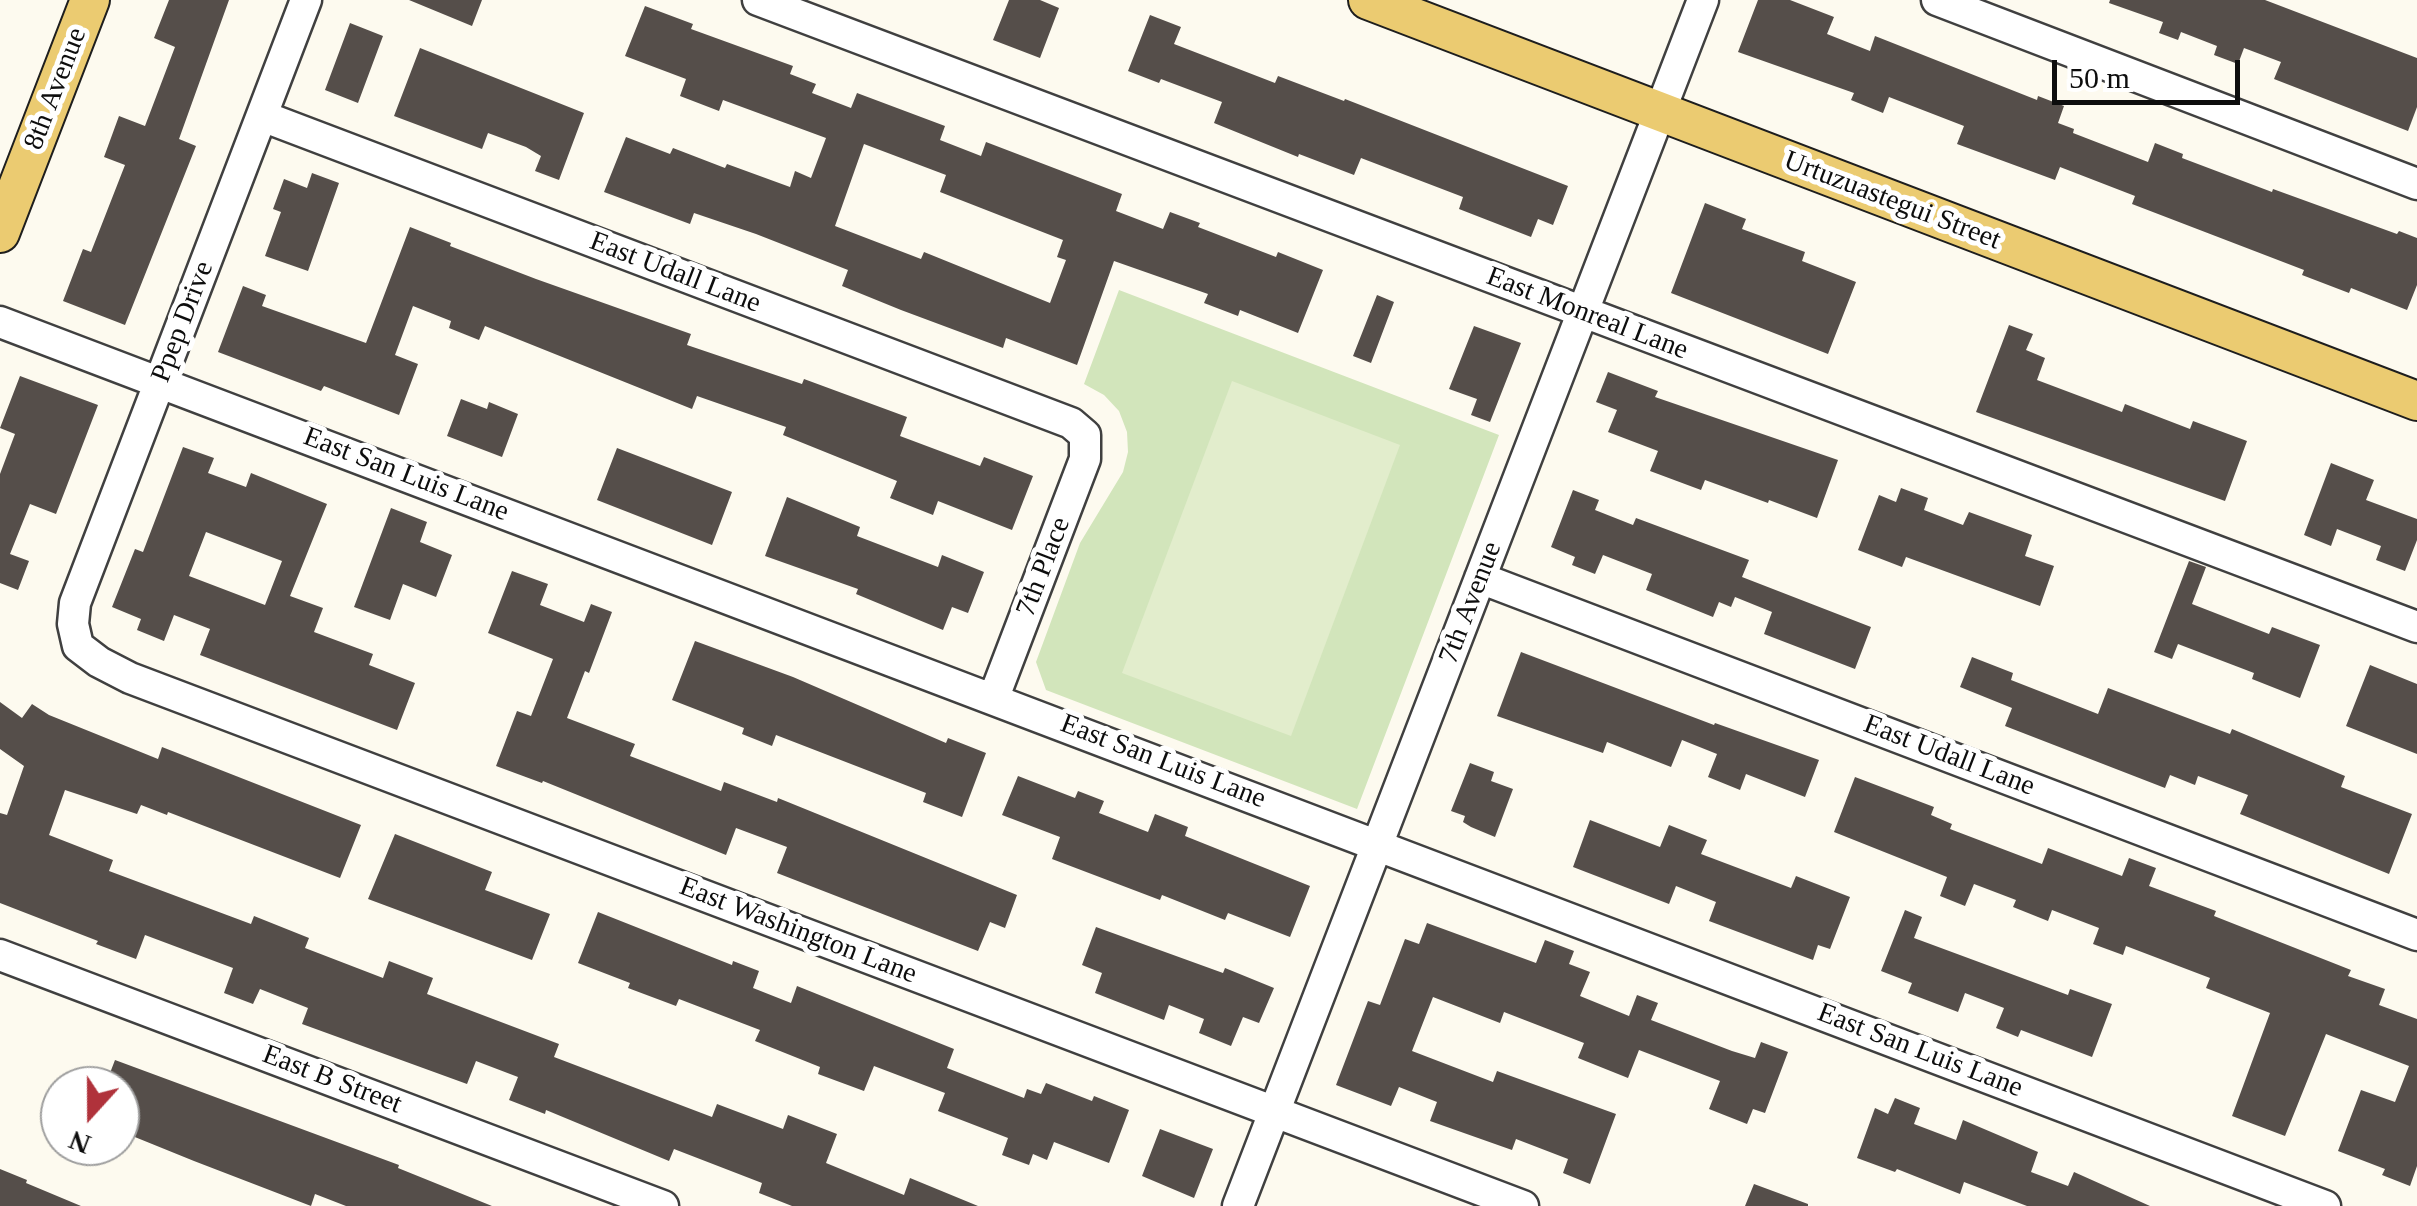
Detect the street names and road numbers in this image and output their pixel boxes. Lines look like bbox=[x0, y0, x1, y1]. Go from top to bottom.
street label: 8th Avenue bbox=[17, 23, 95, 155]
street label: Urtuzuastegui Street bbox=[1779, 144, 2005, 258]
street label: East Udall Lane bbox=[585, 225, 765, 321]
street label: Ppep Drive bbox=[145, 257, 221, 387]
street label: East Monreal Lane bbox=[1482, 260, 1692, 368]
street label: East San Luis Lane bbox=[299, 420, 513, 530]
street label: 7th Place bbox=[1010, 513, 1078, 621]
street label: 7th Avenue bbox=[1432, 537, 1510, 669]
street label: East San Luis Lane bbox=[1056, 707, 1270, 817]
street label: East Udall Lane bbox=[1859, 708, 2039, 804]
street label: East Washington Lane bbox=[675, 870, 921, 992]
street label: East San Luis Lane bbox=[1813, 996, 2027, 1106]
street label: East B Street bbox=[258, 1038, 406, 1122]

